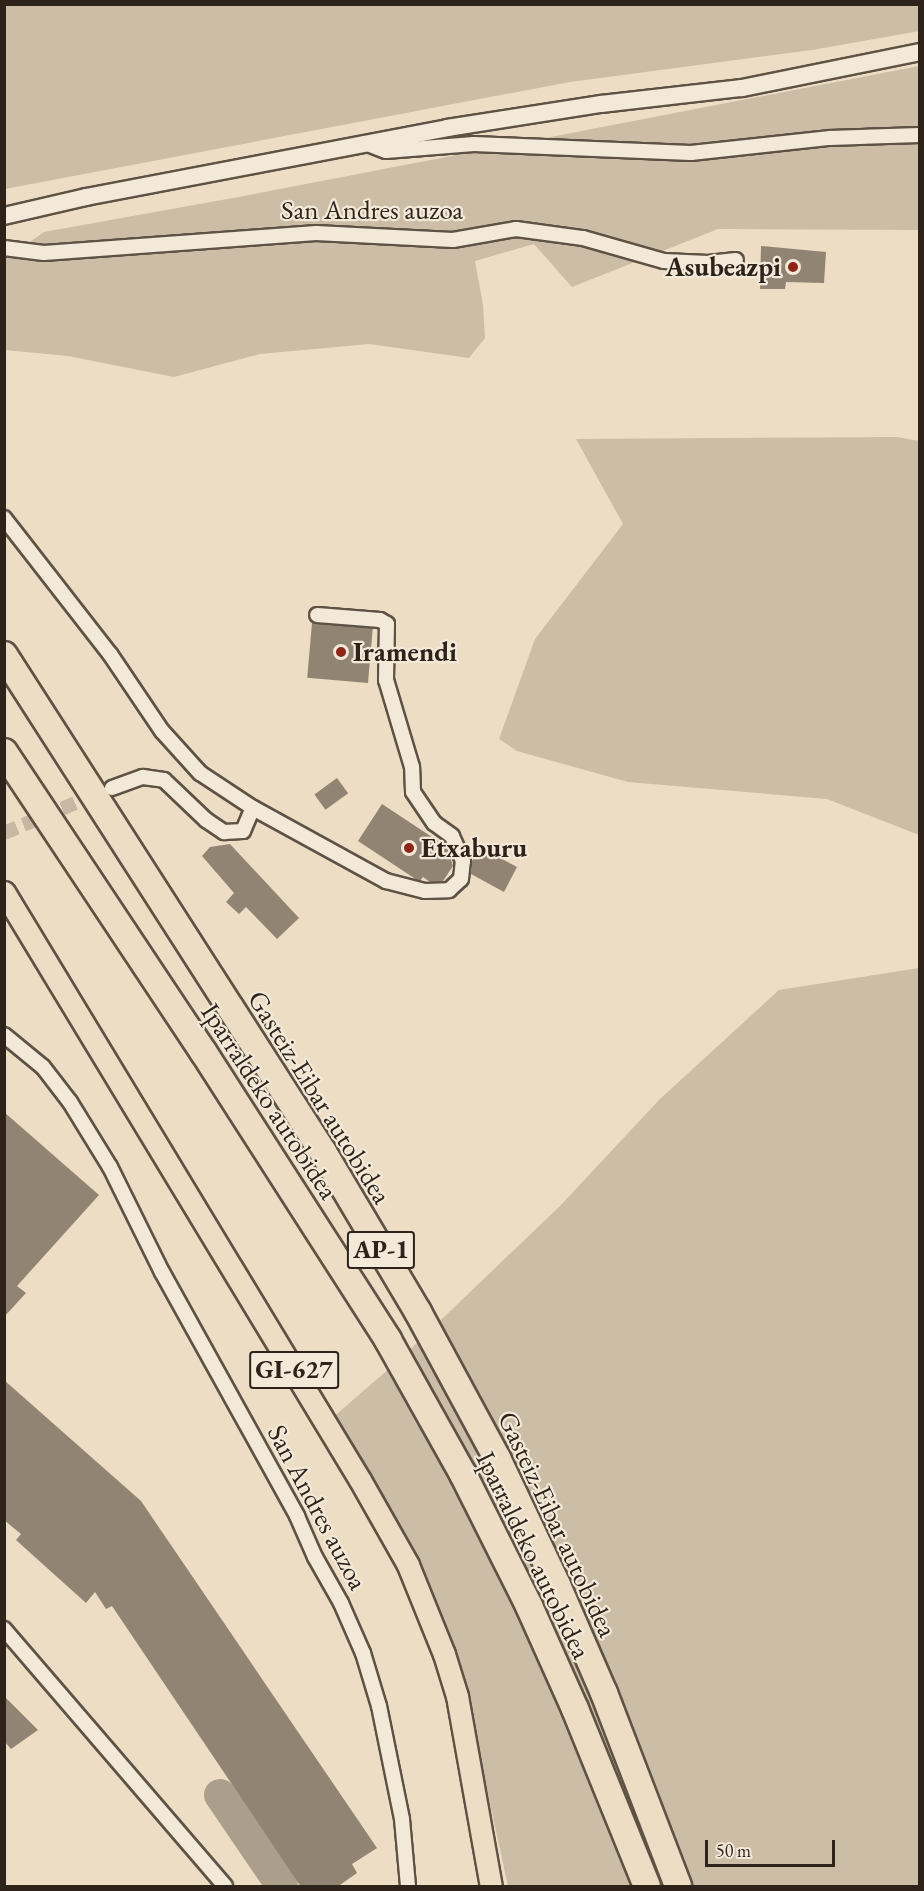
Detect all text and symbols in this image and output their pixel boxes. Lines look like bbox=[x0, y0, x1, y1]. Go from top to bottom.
street label: San Andres auzoa bbox=[281, 194, 463, 226]
place label: Asubeazpi bbox=[665, 251, 781, 283]
marker: Asubeazpi bbox=[786, 260, 800, 274]
place label: Iramendi bbox=[353, 636, 457, 668]
marker: Iramendi bbox=[334, 645, 348, 659]
place label: Etxaburu bbox=[421, 832, 527, 864]
marker: Etxaburu bbox=[402, 841, 416, 855]
street label: Gasteiz-Eibar autobidea bbox=[241, 984, 399, 1210]
street label: Iparraldeko autobidea bbox=[195, 997, 345, 1205]
road number: AP-1 bbox=[346, 1227, 416, 1273]
road number: GI-627 bbox=[249, 1347, 339, 1393]
street label: Gasteiz-Eibar autobidea bbox=[492, 1406, 624, 1642]
street label: San Andres auzoa bbox=[261, 1419, 375, 1595]
street label: Iparraldeko autobidea bbox=[470, 1446, 598, 1664]
scale bar bbox=[708, 1828, 838, 1866]
text: 50 m bbox=[716, 1839, 751, 1862]

